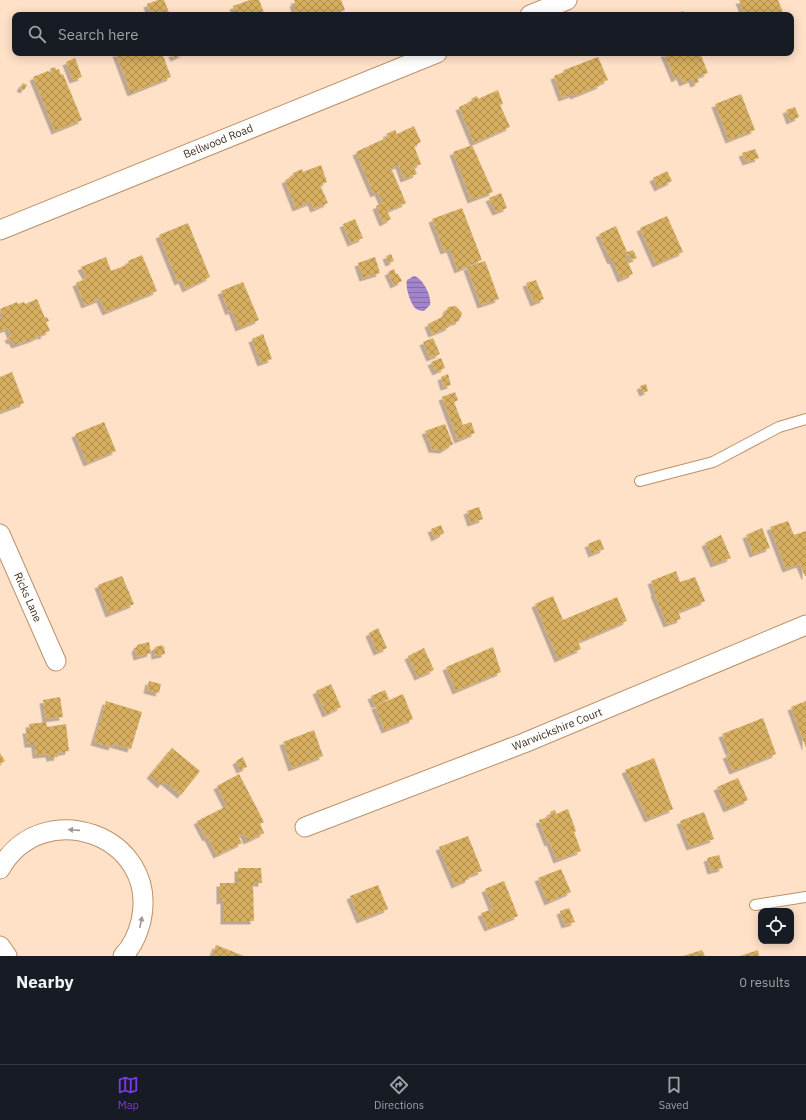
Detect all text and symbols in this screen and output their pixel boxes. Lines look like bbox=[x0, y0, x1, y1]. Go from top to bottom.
search box bbox=[12, 12, 794, 56]
icon: search bbox=[26, 23, 48, 45]
text: Search here bbox=[58, 25, 138, 44]
street label: Bellwood Road bbox=[181, 121, 255, 161]
street label: Ricks Lane bbox=[11, 570, 45, 624]
street label: Warwickshire Court bbox=[510, 704, 604, 754]
one-way arrow bbox=[67, 827, 80, 834]
map controls bbox=[758, 908, 794, 944]
button: locate bbox=[758, 908, 794, 944]
one-way arrow bbox=[138, 916, 144, 928]
text: Nearby bbox=[16, 971, 74, 993]
text: 0 results bbox=[739, 974, 790, 991]
tab: Map bbox=[117, 1074, 139, 1112]
tab: Directions bbox=[374, 1074, 424, 1112]
tab: Saved bbox=[659, 1074, 689, 1112]

